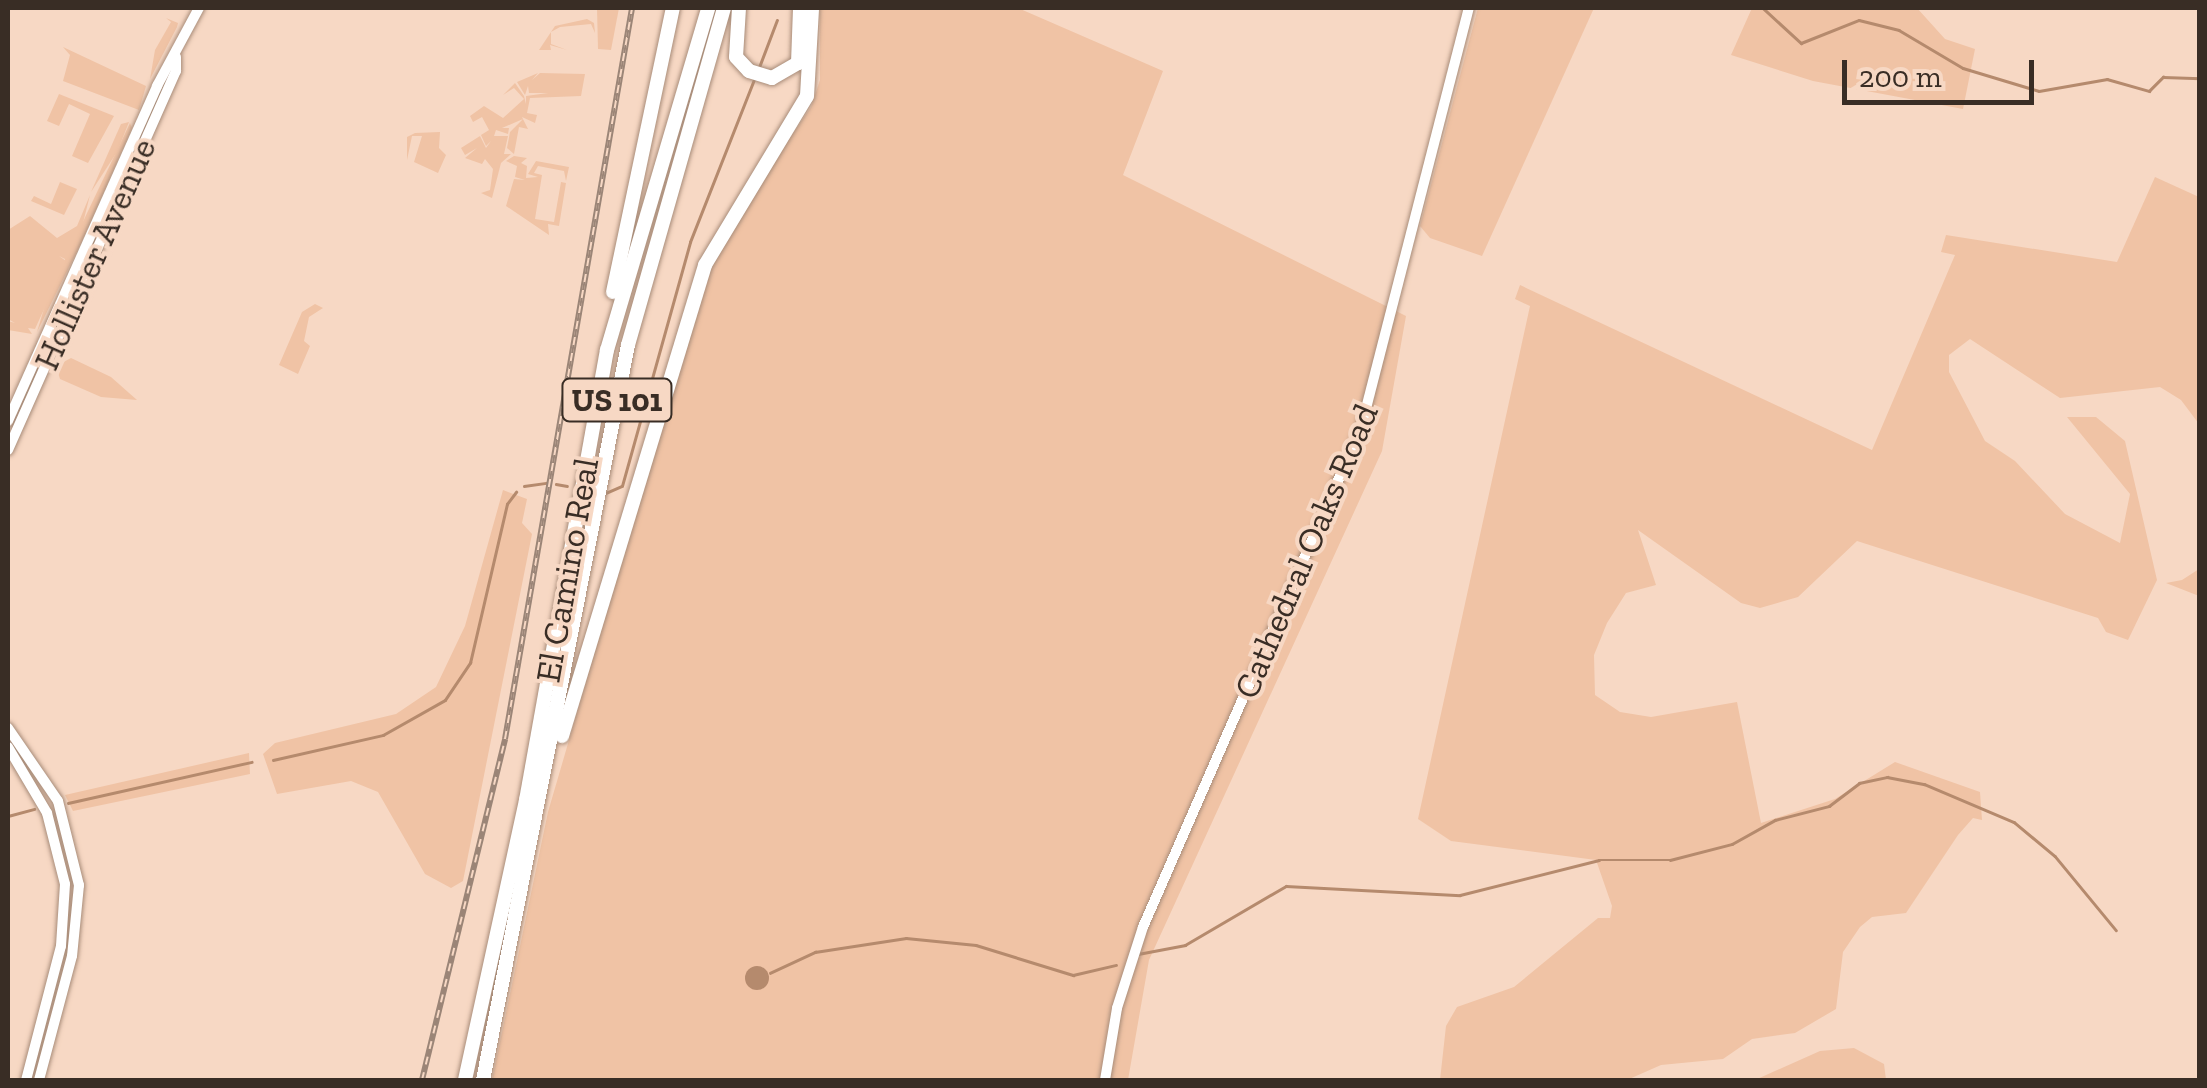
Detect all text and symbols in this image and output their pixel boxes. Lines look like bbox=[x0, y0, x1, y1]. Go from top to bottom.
scale bar bbox=[1847, 40, 2040, 102]
text: 200 m bbox=[1859, 59, 1942, 95]
street label: Hollister Avenue bbox=[25, 131, 165, 377]
road number: US 101 bbox=[560, 373, 674, 427]
street label: Cathedral Oaks Road bbox=[1225, 398, 1387, 704]
street label: El Camino Real bbox=[527, 455, 607, 685]

